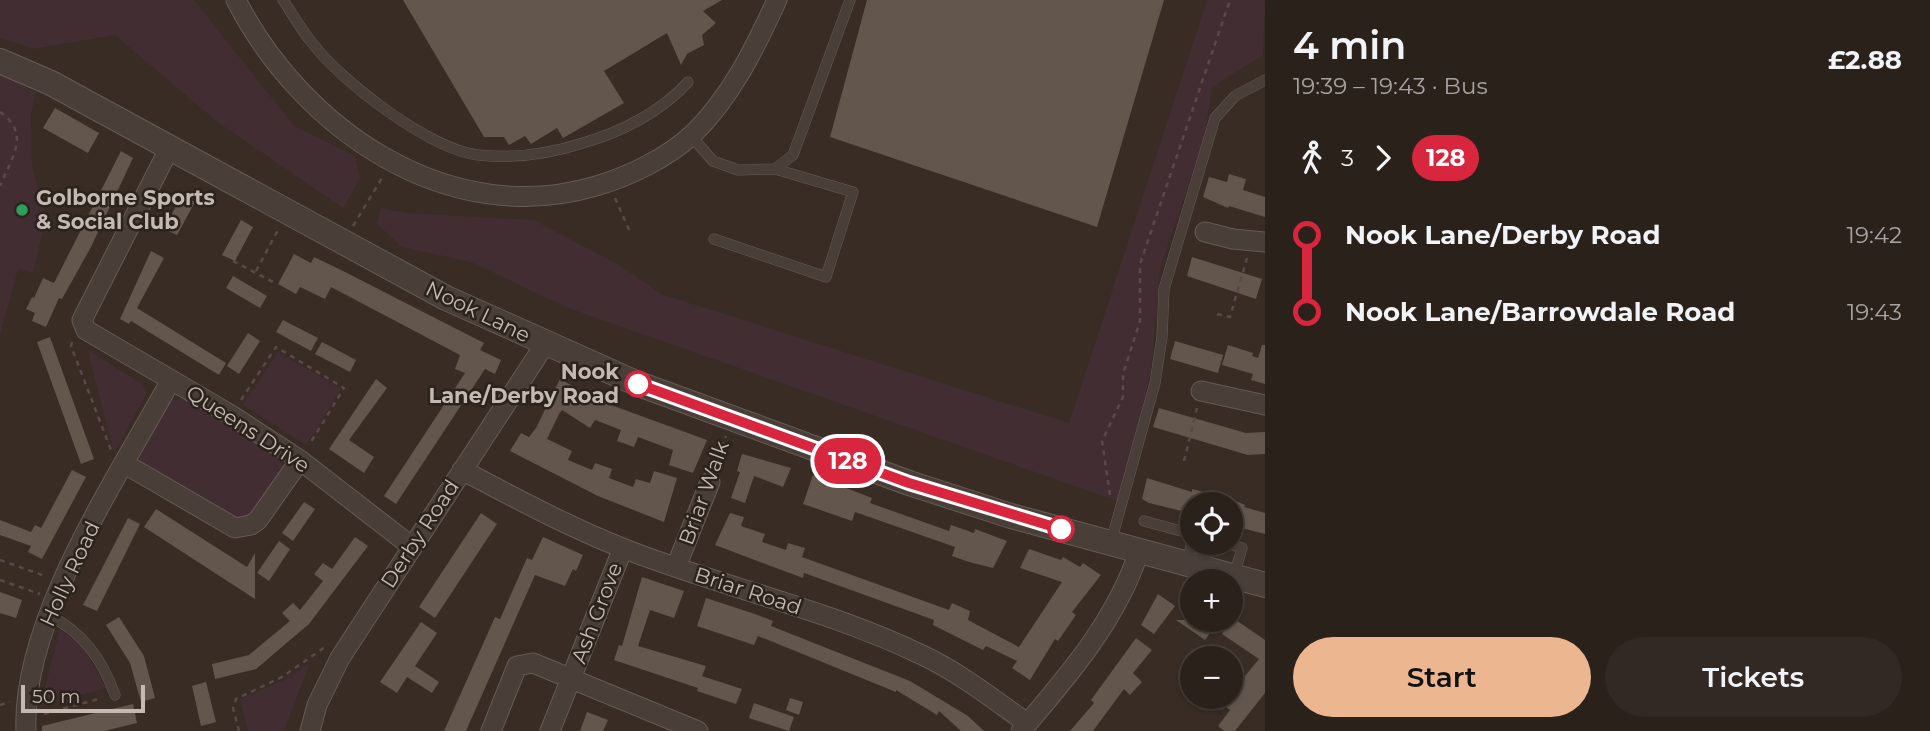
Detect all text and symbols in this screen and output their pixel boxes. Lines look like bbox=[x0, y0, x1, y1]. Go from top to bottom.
text: 4 min bbox=[1293, 22, 1406, 69]
text: £2.88 bbox=[1828, 44, 1902, 76]
text: 19:39 – 19:43 · Bus bbox=[1293, 72, 1488, 100]
icon: walk bbox=[1293, 139, 1331, 177]
icon: forward bbox=[1364, 139, 1402, 177]
text: 128 bbox=[1426, 143, 1465, 172]
text: 3 bbox=[1341, 144, 1354, 172]
place label: Golborne Sports & Social Club bbox=[36, 185, 215, 234]
marker: Golborne Sports & Social Club bbox=[14, 202, 30, 218]
text: Nook Lane/Derby Road bbox=[1345, 219, 1660, 251]
text: 19:42 bbox=[1847, 221, 1902, 249]
street label: Nook Lane bbox=[422, 276, 535, 348]
text: Nook Lane/Barrowdale Road bbox=[1345, 296, 1735, 328]
text: 19:43 bbox=[1847, 298, 1902, 326]
place label: Nook Lane/Derby Road bbox=[428, 359, 619, 408]
marker: Nook Lane/Derby Road bbox=[625, 371, 651, 397]
street label: Queens Drive bbox=[182, 379, 315, 478]
street label: Briar Walk bbox=[673, 437, 734, 548]
line badge: 128 bbox=[808, 438, 888, 484]
text: 128 bbox=[828, 446, 868, 475]
street label: Derby Road bbox=[375, 475, 464, 593]
map controls bbox=[1180, 492, 1243, 709]
button: locate bbox=[1180, 492, 1243, 555]
unlabelled marker bbox=[1048, 516, 1074, 542]
street label: Holly Road bbox=[34, 517, 105, 630]
street label: Ash Grove bbox=[566, 559, 627, 667]
street label: Briar Road bbox=[692, 561, 805, 620]
button: + bbox=[1180, 569, 1243, 632]
button: Start bbox=[1293, 637, 1591, 717]
button: Tickets bbox=[1605, 637, 1902, 717]
button: − bbox=[1180, 646, 1243, 709]
scale bar bbox=[21, 682, 145, 714]
text: 50 m bbox=[32, 685, 80, 708]

